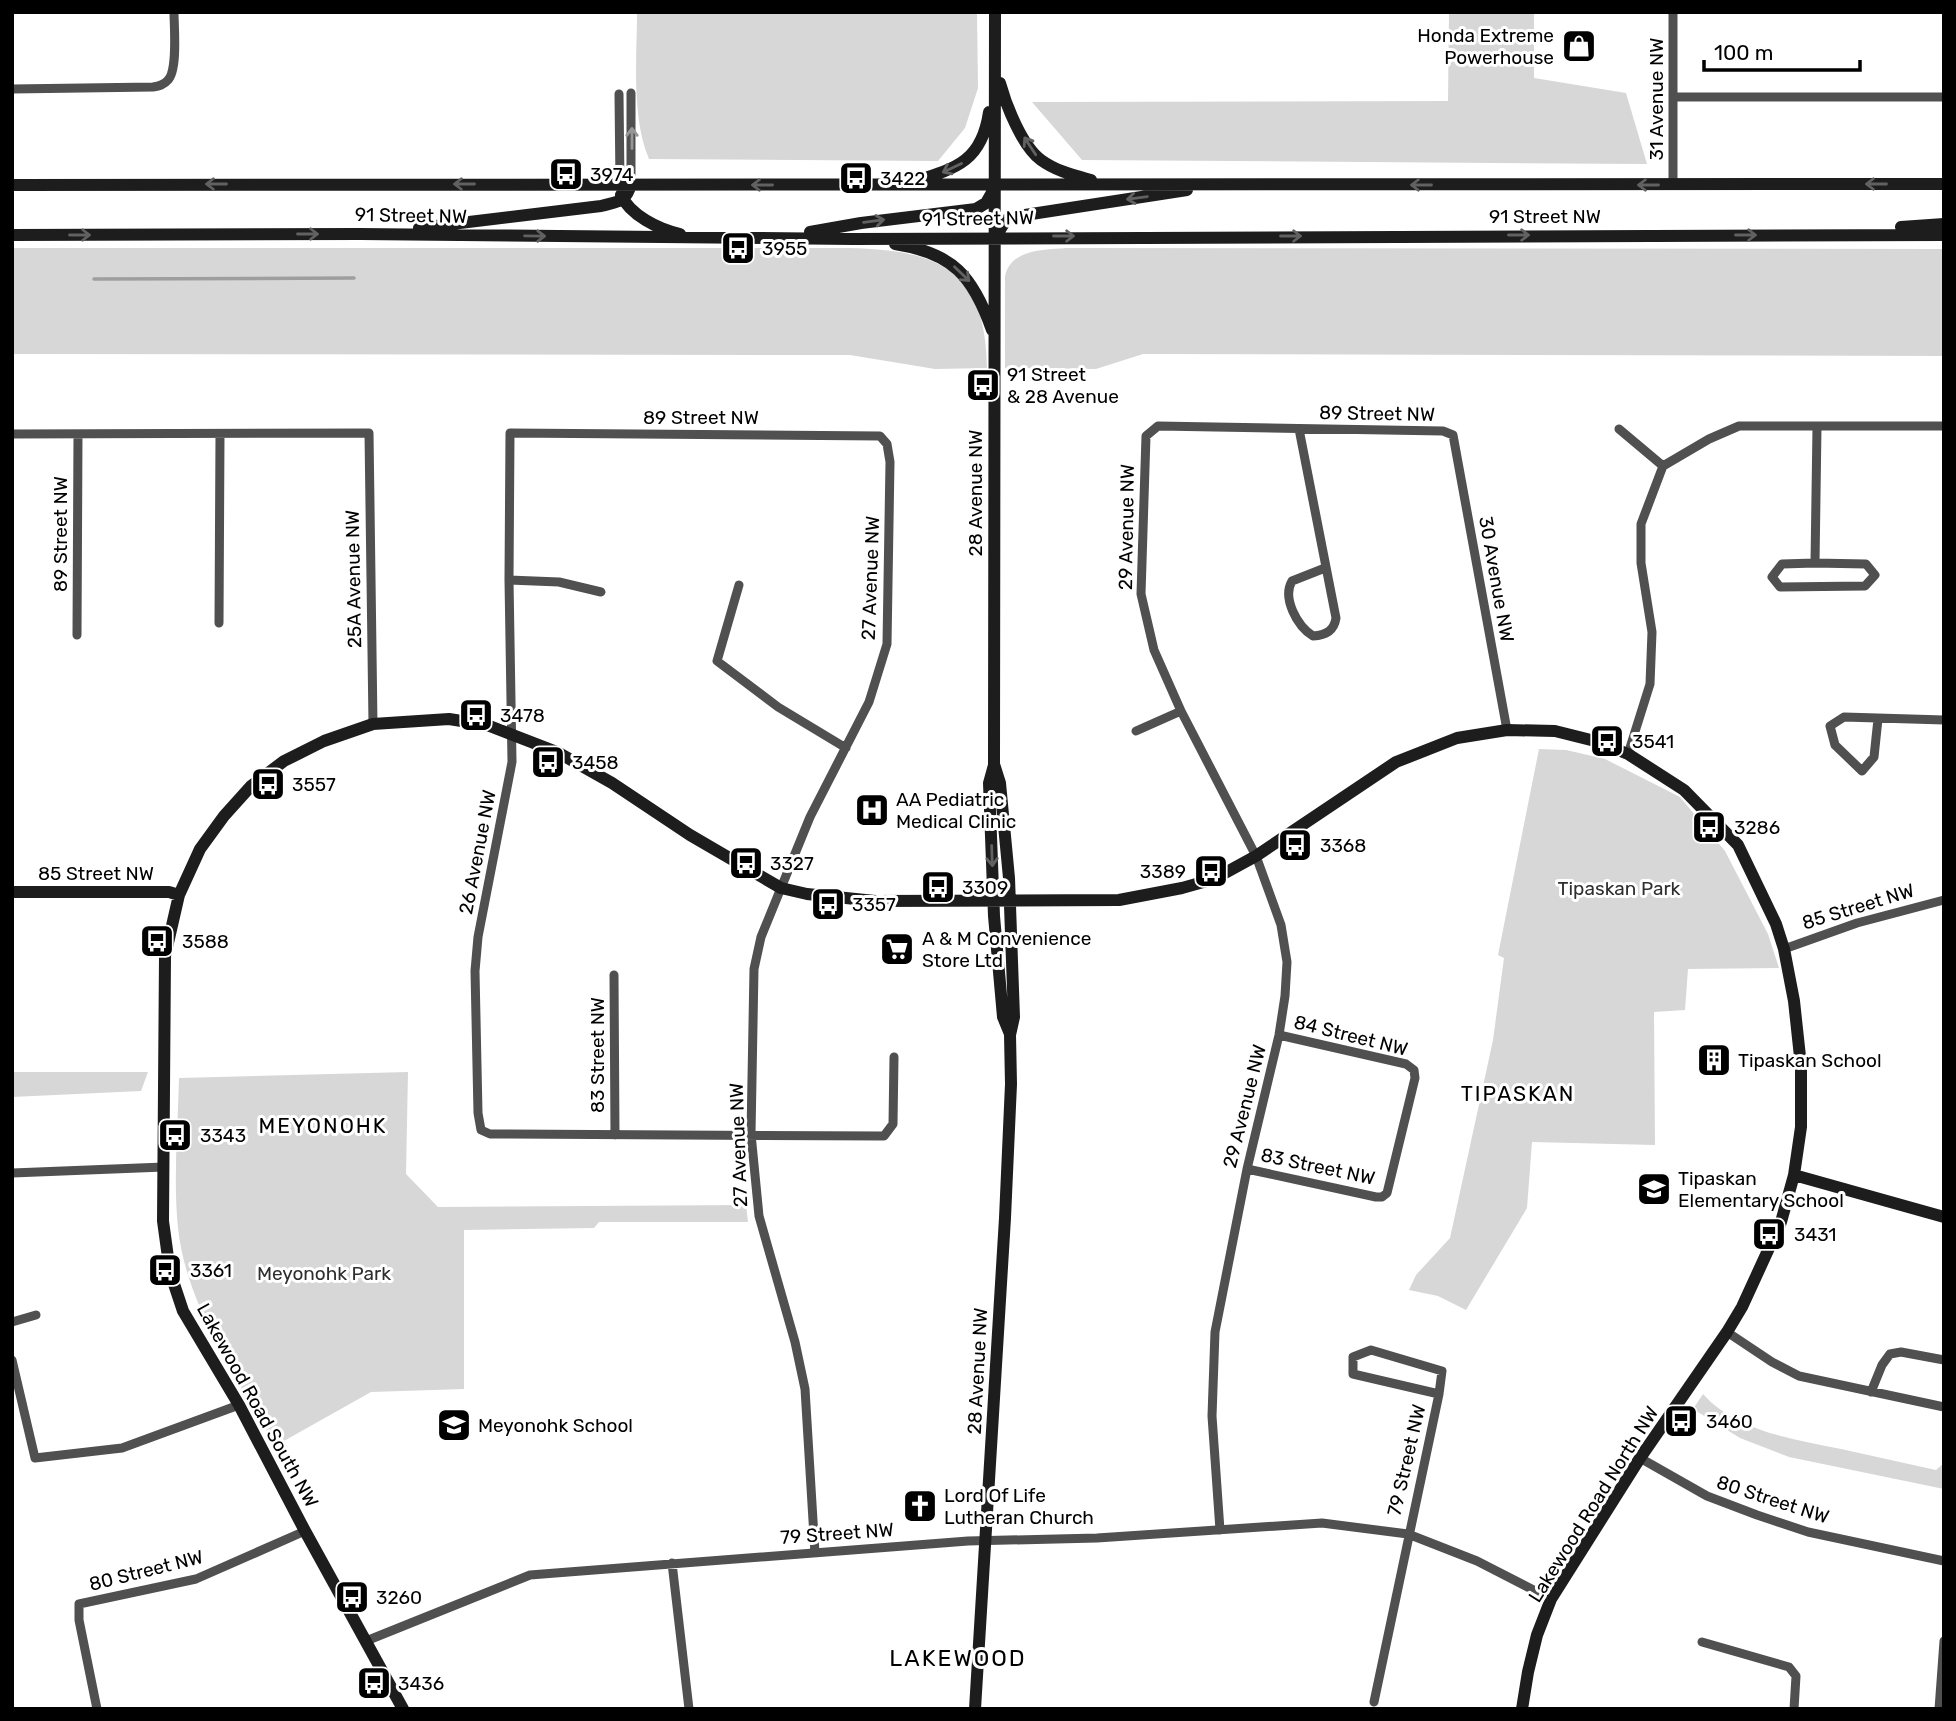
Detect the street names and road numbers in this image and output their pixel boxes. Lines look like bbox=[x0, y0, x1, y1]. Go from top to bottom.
street label: 31 Avenue NW bbox=[1645, 38, 1668, 161]
street label: 91 Street NW bbox=[355, 203, 467, 228]
street label: 91 Street NW bbox=[1489, 205, 1601, 228]
street label: 91 Street NW bbox=[922, 206, 1034, 231]
street label: 89 Street NW bbox=[1319, 401, 1435, 426]
street label: 89 Street NW bbox=[643, 406, 759, 429]
street label: 28 Avenue NW bbox=[964, 429, 987, 557]
street label: 29 Avenue NW bbox=[1114, 464, 1139, 590]
street label: 89 Street NW bbox=[49, 476, 72, 592]
street label: 25A Avenue NW bbox=[341, 510, 366, 648]
street label: 30 Avenue NW bbox=[1474, 514, 1519, 644]
street label: 27 Avenue NW bbox=[857, 515, 884, 641]
street label: 26 Avenue NW bbox=[454, 788, 501, 916]
street label: 85 Street NW bbox=[38, 862, 154, 885]
street label: 85 Street NW bbox=[1799, 879, 1917, 934]
street label: 83 Street NW bbox=[586, 997, 609, 1113]
street label: 84 Street NW bbox=[1292, 1010, 1410, 1061]
street label: 29 Avenue NW bbox=[1218, 1042, 1271, 1170]
street label: 27 Avenue NW bbox=[725, 1082, 752, 1208]
street label: 83 Street NW bbox=[1259, 1143, 1377, 1190]
street label: Lakewood Road South NW bbox=[192, 1299, 323, 1511]
street label: 28 Avenue NW bbox=[963, 1307, 992, 1435]
street label: 79 Street NW bbox=[1382, 1402, 1430, 1518]
street label: Lakewood Road North NW bbox=[1524, 1402, 1663, 1607]
street label: 80 Street NW bbox=[1714, 1470, 1832, 1528]
street label: 79 Street NW bbox=[780, 1518, 895, 1549]
street label: 80 Street NW bbox=[87, 1545, 206, 1596]

